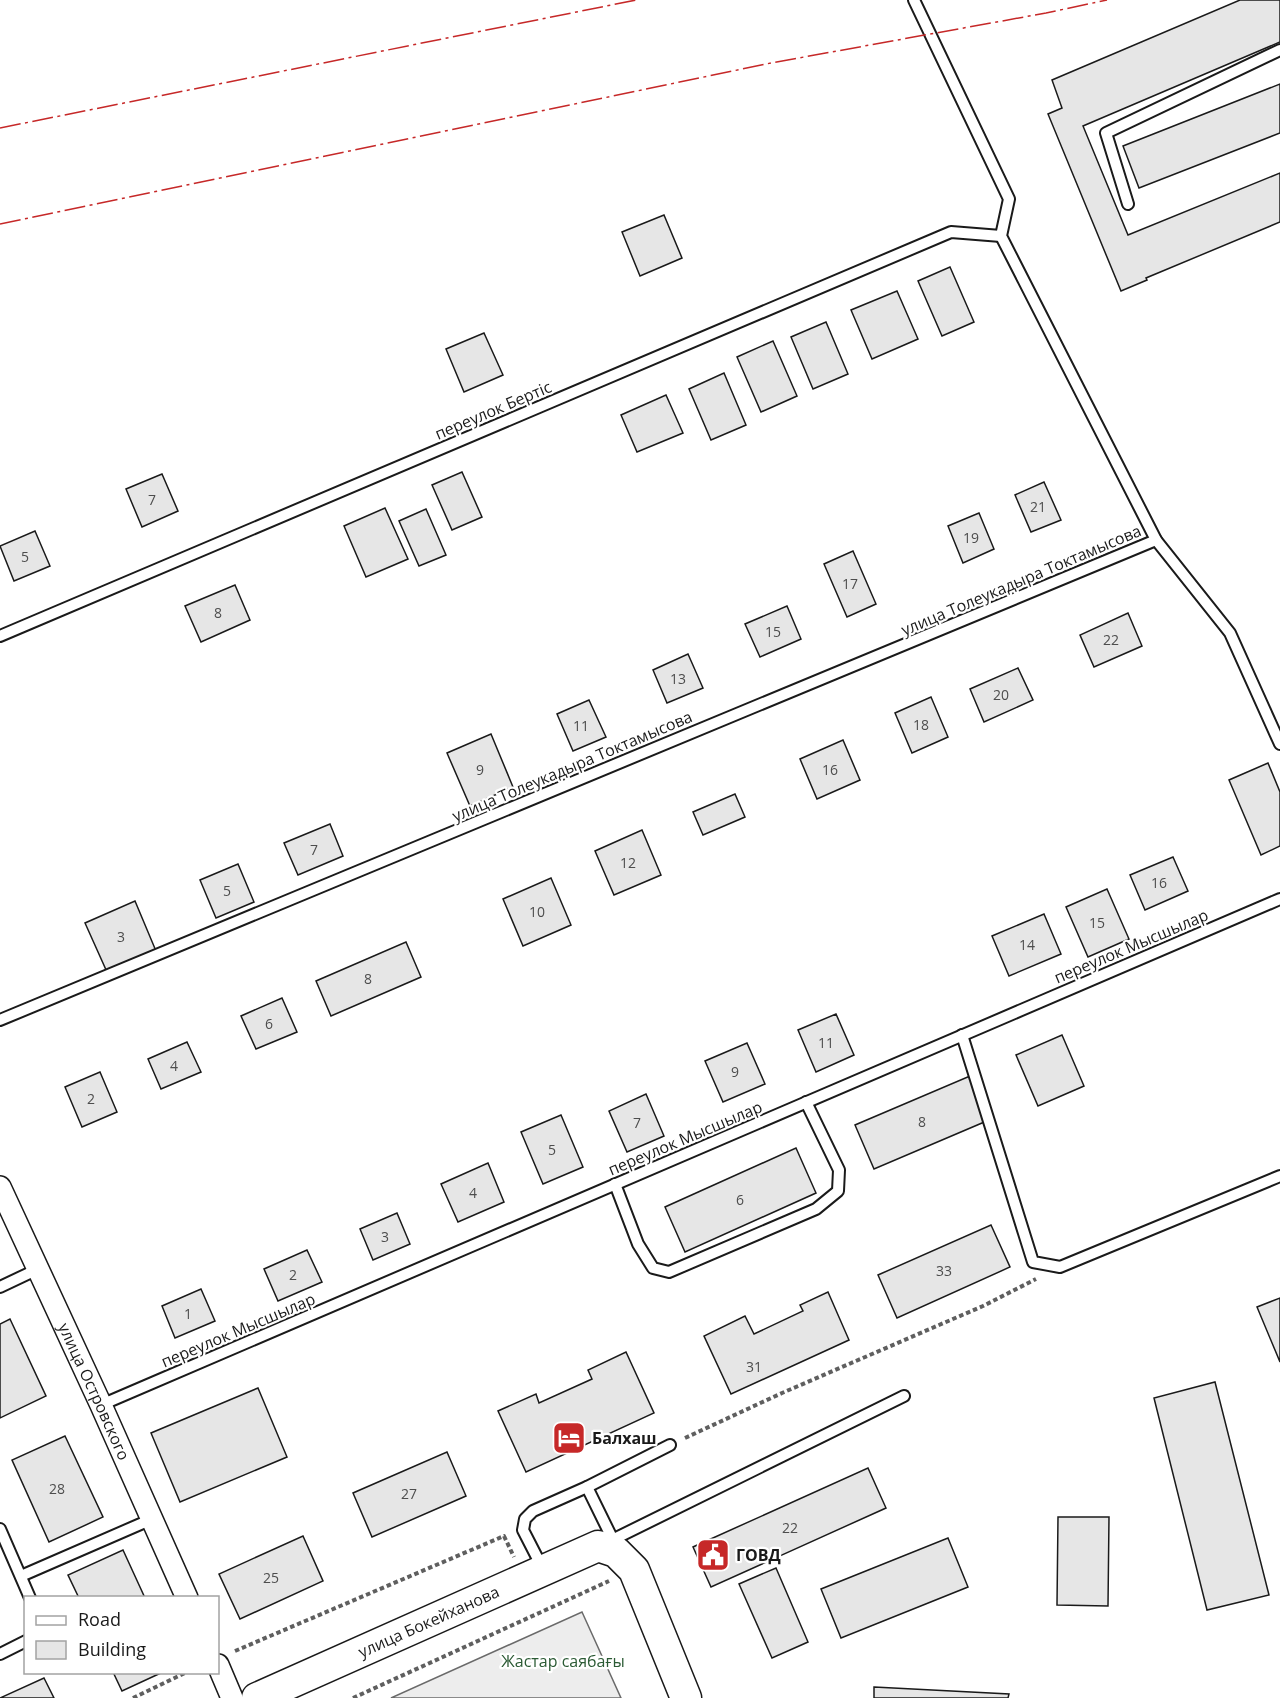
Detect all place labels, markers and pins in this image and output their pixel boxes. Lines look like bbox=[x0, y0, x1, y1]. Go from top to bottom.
hotel icon: Балхаш bbox=[551, 1420, 587, 1456]
place label: Балхаш bbox=[592, 1427, 657, 1449]
public building icon: ГОВД bbox=[695, 1537, 731, 1573]
place label: ГОВД bbox=[736, 1544, 781, 1566]

